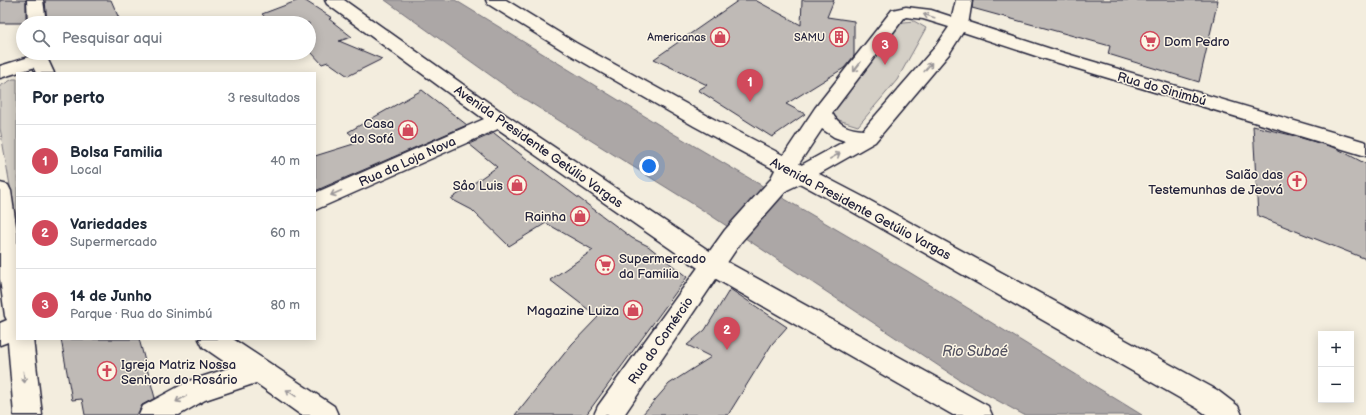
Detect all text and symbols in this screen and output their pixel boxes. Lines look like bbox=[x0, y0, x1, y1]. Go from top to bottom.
one-way arrow bbox=[922, 12, 935, 19]
search box bbox=[16, 16, 316, 60]
shop icon: Americanas bbox=[709, 26, 731, 48]
building icon: SAMU bbox=[828, 26, 850, 48]
icon: search bbox=[30, 27, 52, 49]
text: Pesquisar aqui bbox=[62, 29, 162, 48]
supermarket icon: Dom Pedro bbox=[1139, 30, 1161, 52]
place label: Americanas bbox=[647, 31, 707, 44]
place label: SAMU bbox=[794, 31, 825, 44]
pin: 3 bbox=[872, 32, 898, 65]
place label: Dom Pedro bbox=[1164, 34, 1230, 50]
one-way arrow bbox=[853, 61, 862, 72]
one-way arrow bbox=[923, 62, 932, 73]
pin: 1 bbox=[737, 69, 763, 102]
street label: Rua do Sinimbú bbox=[1115, 69, 1208, 109]
street label: Avenida Presidente Getúlio Vargas bbox=[451, 82, 626, 212]
text: Por perto bbox=[32, 88, 105, 108]
text: 3 resultados bbox=[228, 90, 300, 106]
place label: Casa do Sofá bbox=[350, 116, 394, 147]
shop icon: Casa do Sofá bbox=[397, 119, 419, 141]
street label: Rua da Loja Nova bbox=[356, 133, 458, 190]
text: Bolsa Familia bbox=[70, 143, 163, 162]
one-way arrow bbox=[829, 152, 841, 160]
text: 1 bbox=[42, 153, 48, 169]
text: 40 m bbox=[270, 153, 300, 169]
street label: Avenida Presidente Getúlio Vargas bbox=[767, 154, 954, 264]
your location bbox=[639, 156, 659, 176]
text: Local bbox=[70, 162, 102, 178]
place label: Salão das Testemunhas de Jeová bbox=[1148, 167, 1284, 198]
church icon: Salão das Testemunhas de Jeová bbox=[1286, 170, 1308, 192]
shop icon: Såo Luis bbox=[506, 174, 528, 196]
place label: Såo Luis bbox=[453, 178, 504, 194]
one-way arrow bbox=[330, 190, 342, 197]
shop icon: Rainha bbox=[569, 205, 591, 227]
place label: Rainha bbox=[524, 209, 566, 225]
text: Variedades bbox=[70, 215, 147, 234]
text: 2 bbox=[41, 225, 49, 241]
text: 60 m bbox=[270, 225, 300, 241]
text: Supermercado bbox=[70, 234, 157, 250]
place label: Supermercado da Familia bbox=[619, 251, 706, 282]
supermarket icon: Supermercado da Familia bbox=[594, 254, 616, 276]
text: 14 de Junho bbox=[70, 287, 152, 306]
street label: Rua do Comércio bbox=[625, 294, 697, 387]
text: 3 bbox=[41, 297, 49, 313]
text: 80 m bbox=[271, 297, 300, 313]
shop icon: Magazine Luiza bbox=[622, 299, 644, 321]
place label: Magazine Luiza bbox=[527, 303, 619, 319]
text: Parque · Rua do Sinimbú bbox=[70, 306, 212, 322]
pin: 2 bbox=[714, 317, 740, 350]
map controls bbox=[1318, 331, 1354, 403]
button: + bbox=[1318, 331, 1354, 367]
water label: Rio Subaé bbox=[942, 343, 1008, 360]
place label: Igreja Matriz Nossa Senhora do Rosário bbox=[121, 357, 238, 388]
church icon: Igreja Matriz Nossa Senhora do Rosário bbox=[96, 360, 118, 382]
button: − bbox=[1318, 367, 1354, 403]
one-way arrow bbox=[20, 370, 28, 383]
one-way arrow bbox=[285, 389, 297, 397]
one-way arrow bbox=[176, 396, 188, 404]

